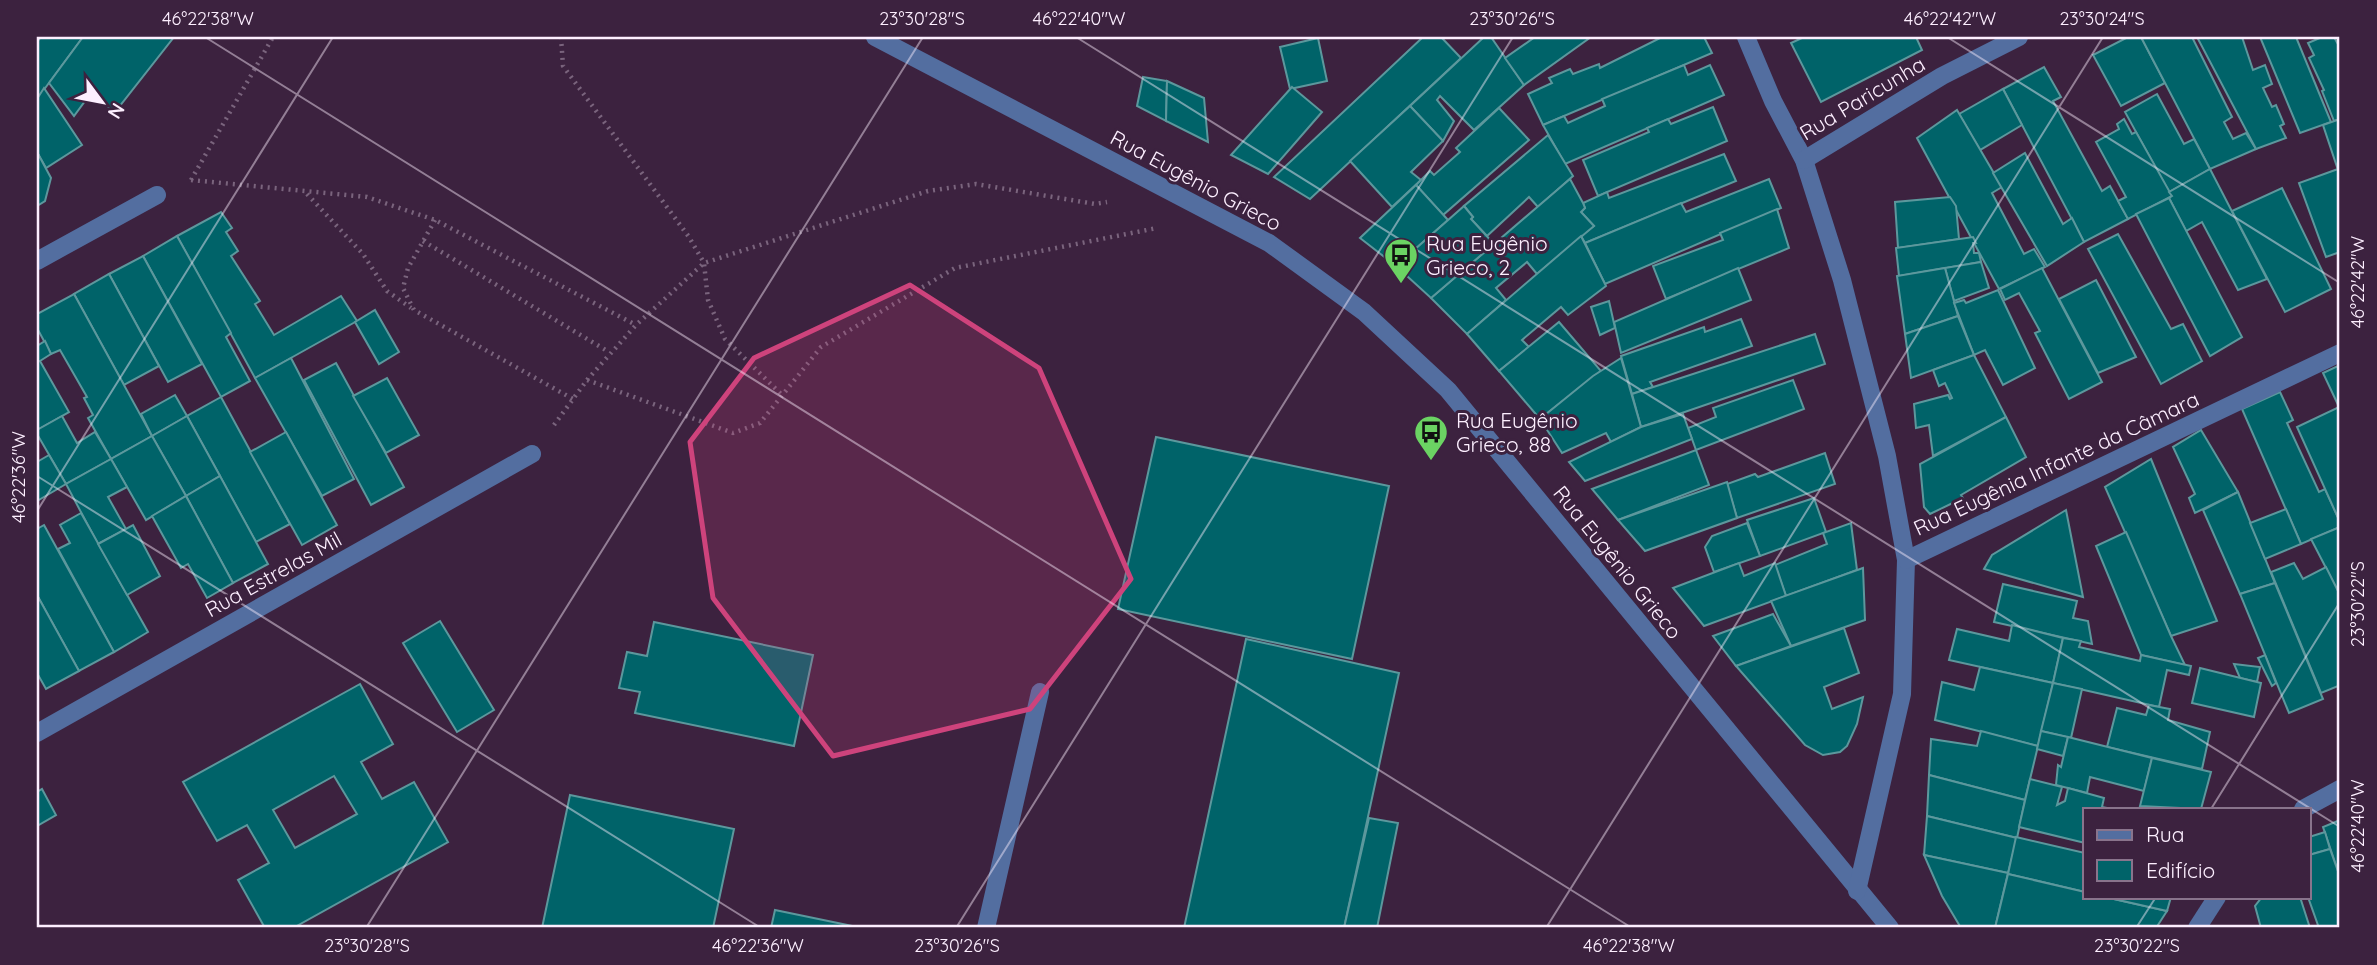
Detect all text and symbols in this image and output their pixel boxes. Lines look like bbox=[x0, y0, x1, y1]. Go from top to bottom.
text: 46°22'38"W bbox=[162, 7, 254, 30]
text: 23°30'28"S bbox=[879, 7, 965, 30]
text: 46°22'40"W bbox=[1032, 7, 1126, 30]
text: 23°30'26"S bbox=[1469, 7, 1555, 30]
text: 46°22'42"W bbox=[1904, 7, 1996, 30]
text: 23°30'24"S bbox=[2059, 7, 2145, 30]
street label: Rua Paricunha bbox=[1795, 50, 1929, 146]
north arrow bbox=[66, 66, 136, 136]
text: N bbox=[103, 99, 130, 123]
street label: Rua Eugênio Grieco bbox=[1106, 124, 1286, 236]
place label: Rua Eugênio Grieco, 2 bbox=[1426, 230, 1548, 280]
bus stop icon: Rua Eugênio Grieco, 2 bbox=[1382, 236, 1420, 285]
text: 46°22'42"W bbox=[2346, 236, 2369, 328]
street label: Rua Eugênia Infante da Câmara bbox=[1909, 385, 2203, 541]
place label: Rua Eugênio Grieco, 88 bbox=[1456, 407, 1578, 457]
bus stop icon: Rua Eugênio Grieco, 88 bbox=[1412, 413, 1450, 462]
text: 46°22'36"W bbox=[7, 431, 30, 523]
street label: Rua Eugênio Grieco bbox=[1548, 480, 1688, 644]
street label: Rua Estrelas Mil bbox=[200, 526, 346, 622]
text: 23°30'22"S bbox=[2346, 561, 2369, 647]
text: 46°22'40"W bbox=[2346, 779, 2369, 873]
legend bbox=[2083, 808, 2310, 898]
text: Rua bbox=[2146, 821, 2185, 847]
text: Edifício bbox=[2146, 857, 2215, 883]
text: 23°30'28"S bbox=[324, 934, 410, 957]
text: 46°22'36"W bbox=[712, 934, 804, 957]
text: 23°30'26"S bbox=[914, 934, 1000, 957]
text: 46°22'38"W bbox=[1583, 934, 1675, 957]
text: 23°30'22"S bbox=[2094, 934, 2180, 957]

